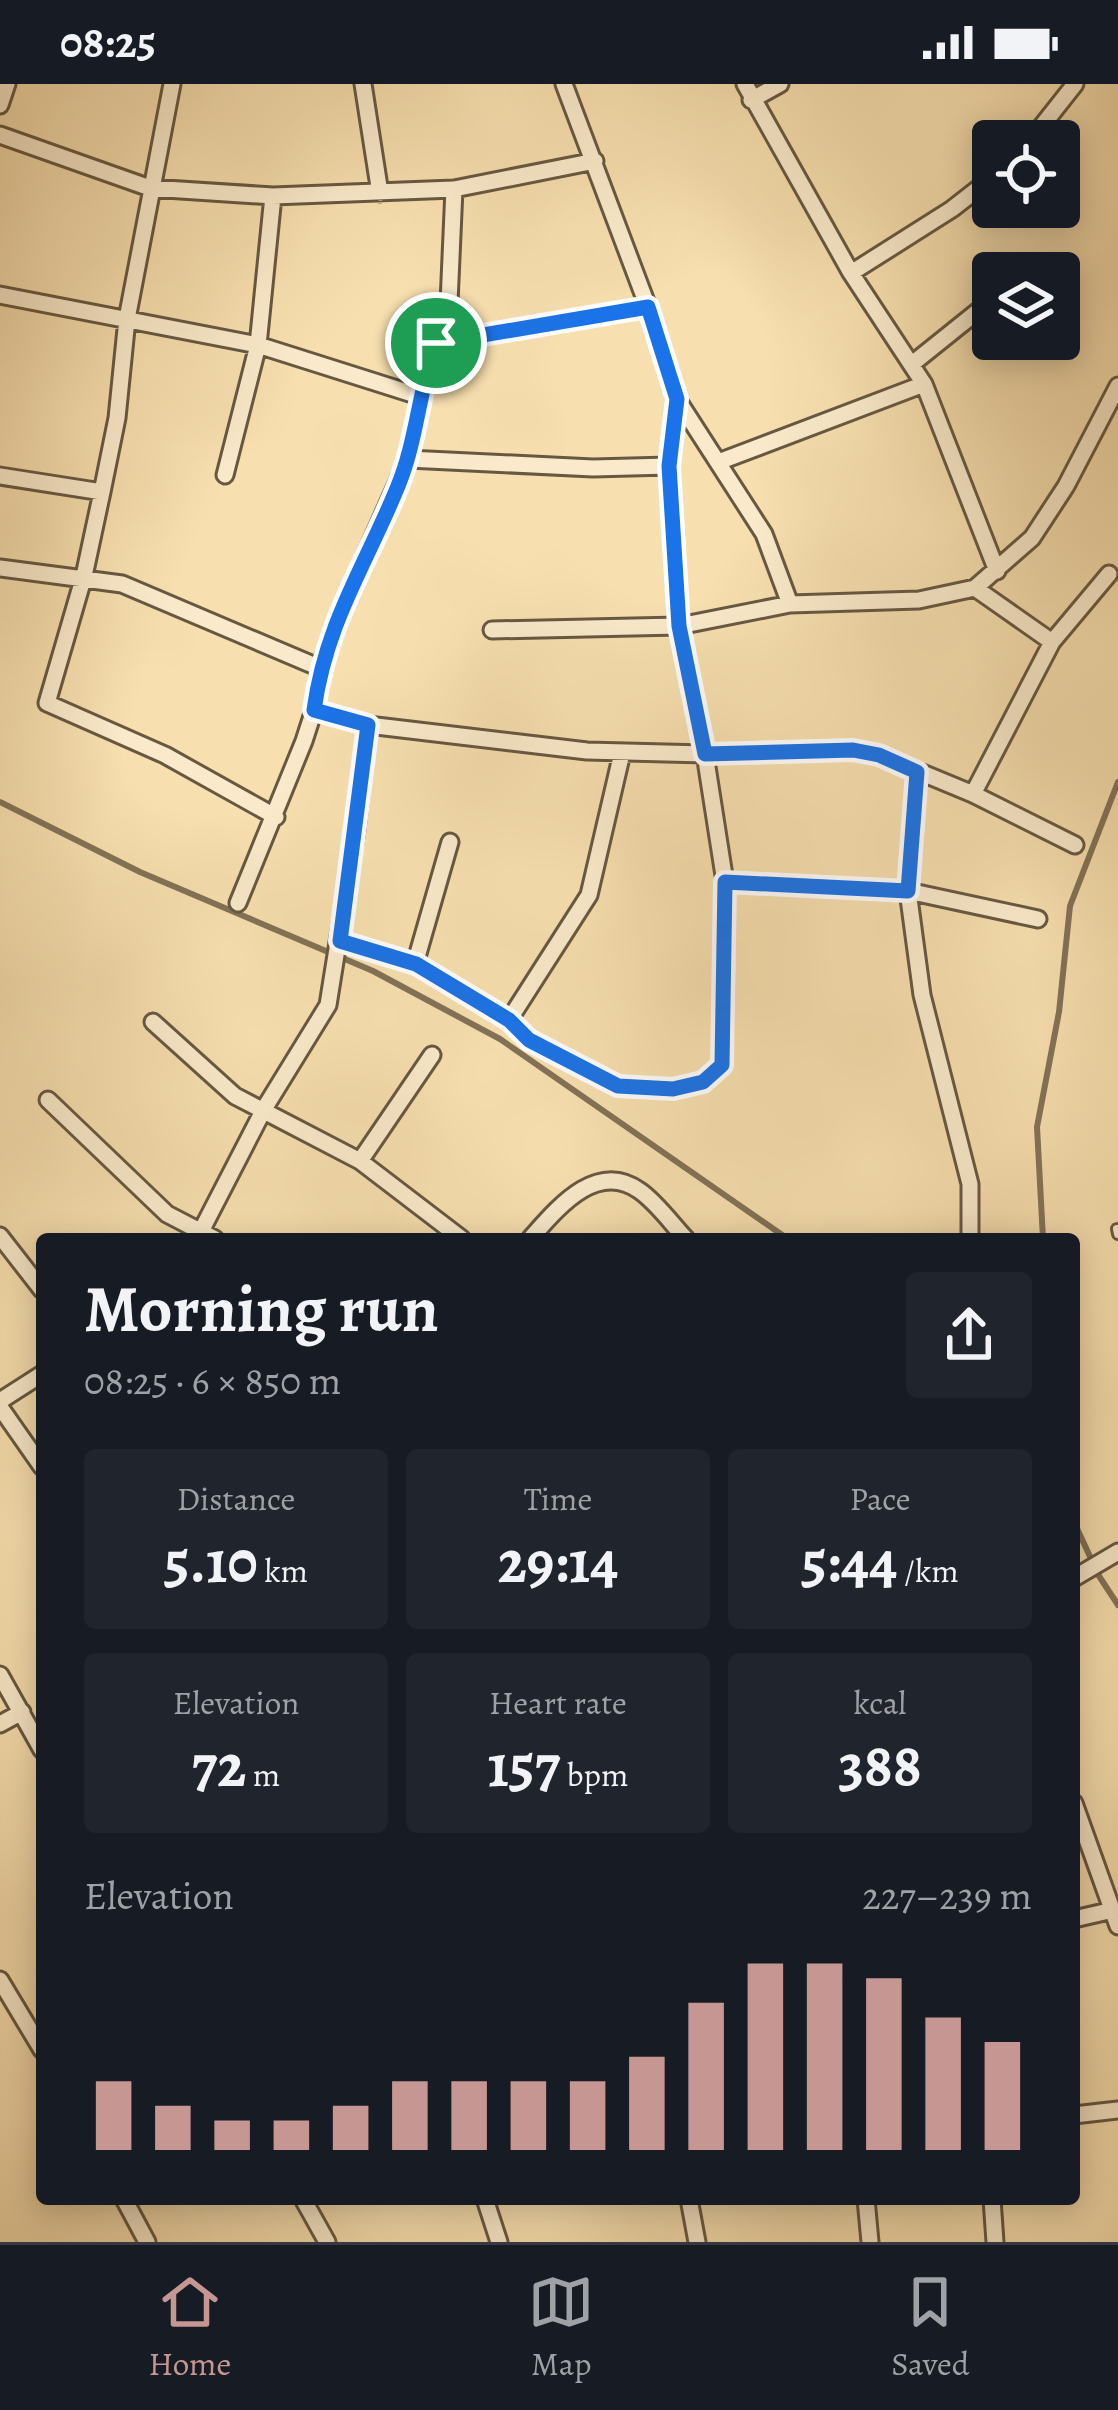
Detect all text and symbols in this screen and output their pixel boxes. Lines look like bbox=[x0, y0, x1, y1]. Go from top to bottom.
text: 08:25 bbox=[60, 11, 156, 73]
map controls bbox=[972, 120, 1080, 360]
button: locate bbox=[972, 120, 1080, 228]
button: layers bbox=[972, 252, 1080, 360]
pin bbox=[385, 292, 487, 394]
icon: arrive bbox=[403, 310, 469, 376]
text: Morning run bbox=[84, 1264, 439, 1354]
button: share bbox=[906, 1272, 1032, 1398]
text: 08:25 · 6 × 850 m bbox=[84, 1354, 341, 1407]
text: Distance bbox=[177, 1476, 295, 1521]
text: Time bbox=[524, 1476, 592, 1521]
text: Pace bbox=[849, 1476, 911, 1521]
text: 5.10 bbox=[164, 1521, 258, 1603]
text: 29:14 bbox=[498, 1521, 618, 1603]
text: 5:44 bbox=[801, 1521, 898, 1603]
text: km bbox=[258, 1548, 308, 1593]
text: /km bbox=[898, 1548, 959, 1593]
text: Elevation bbox=[173, 1680, 299, 1725]
text: Heart rate bbox=[489, 1680, 627, 1725]
text: kcal bbox=[854, 1680, 906, 1725]
text: 72 bbox=[192, 1725, 246, 1807]
text: 157 bbox=[488, 1725, 560, 1807]
text: 388 bbox=[838, 1725, 922, 1807]
text: m bbox=[246, 1752, 280, 1797]
text: bpm bbox=[560, 1752, 628, 1797]
text: Elevation bbox=[84, 1869, 234, 1922]
text: 227–239 m bbox=[862, 1869, 1032, 1922]
tab: Home bbox=[148, 2269, 231, 2386]
tab: Map bbox=[528, 2269, 594, 2386]
tab: Saved bbox=[891, 2269, 970, 2386]

